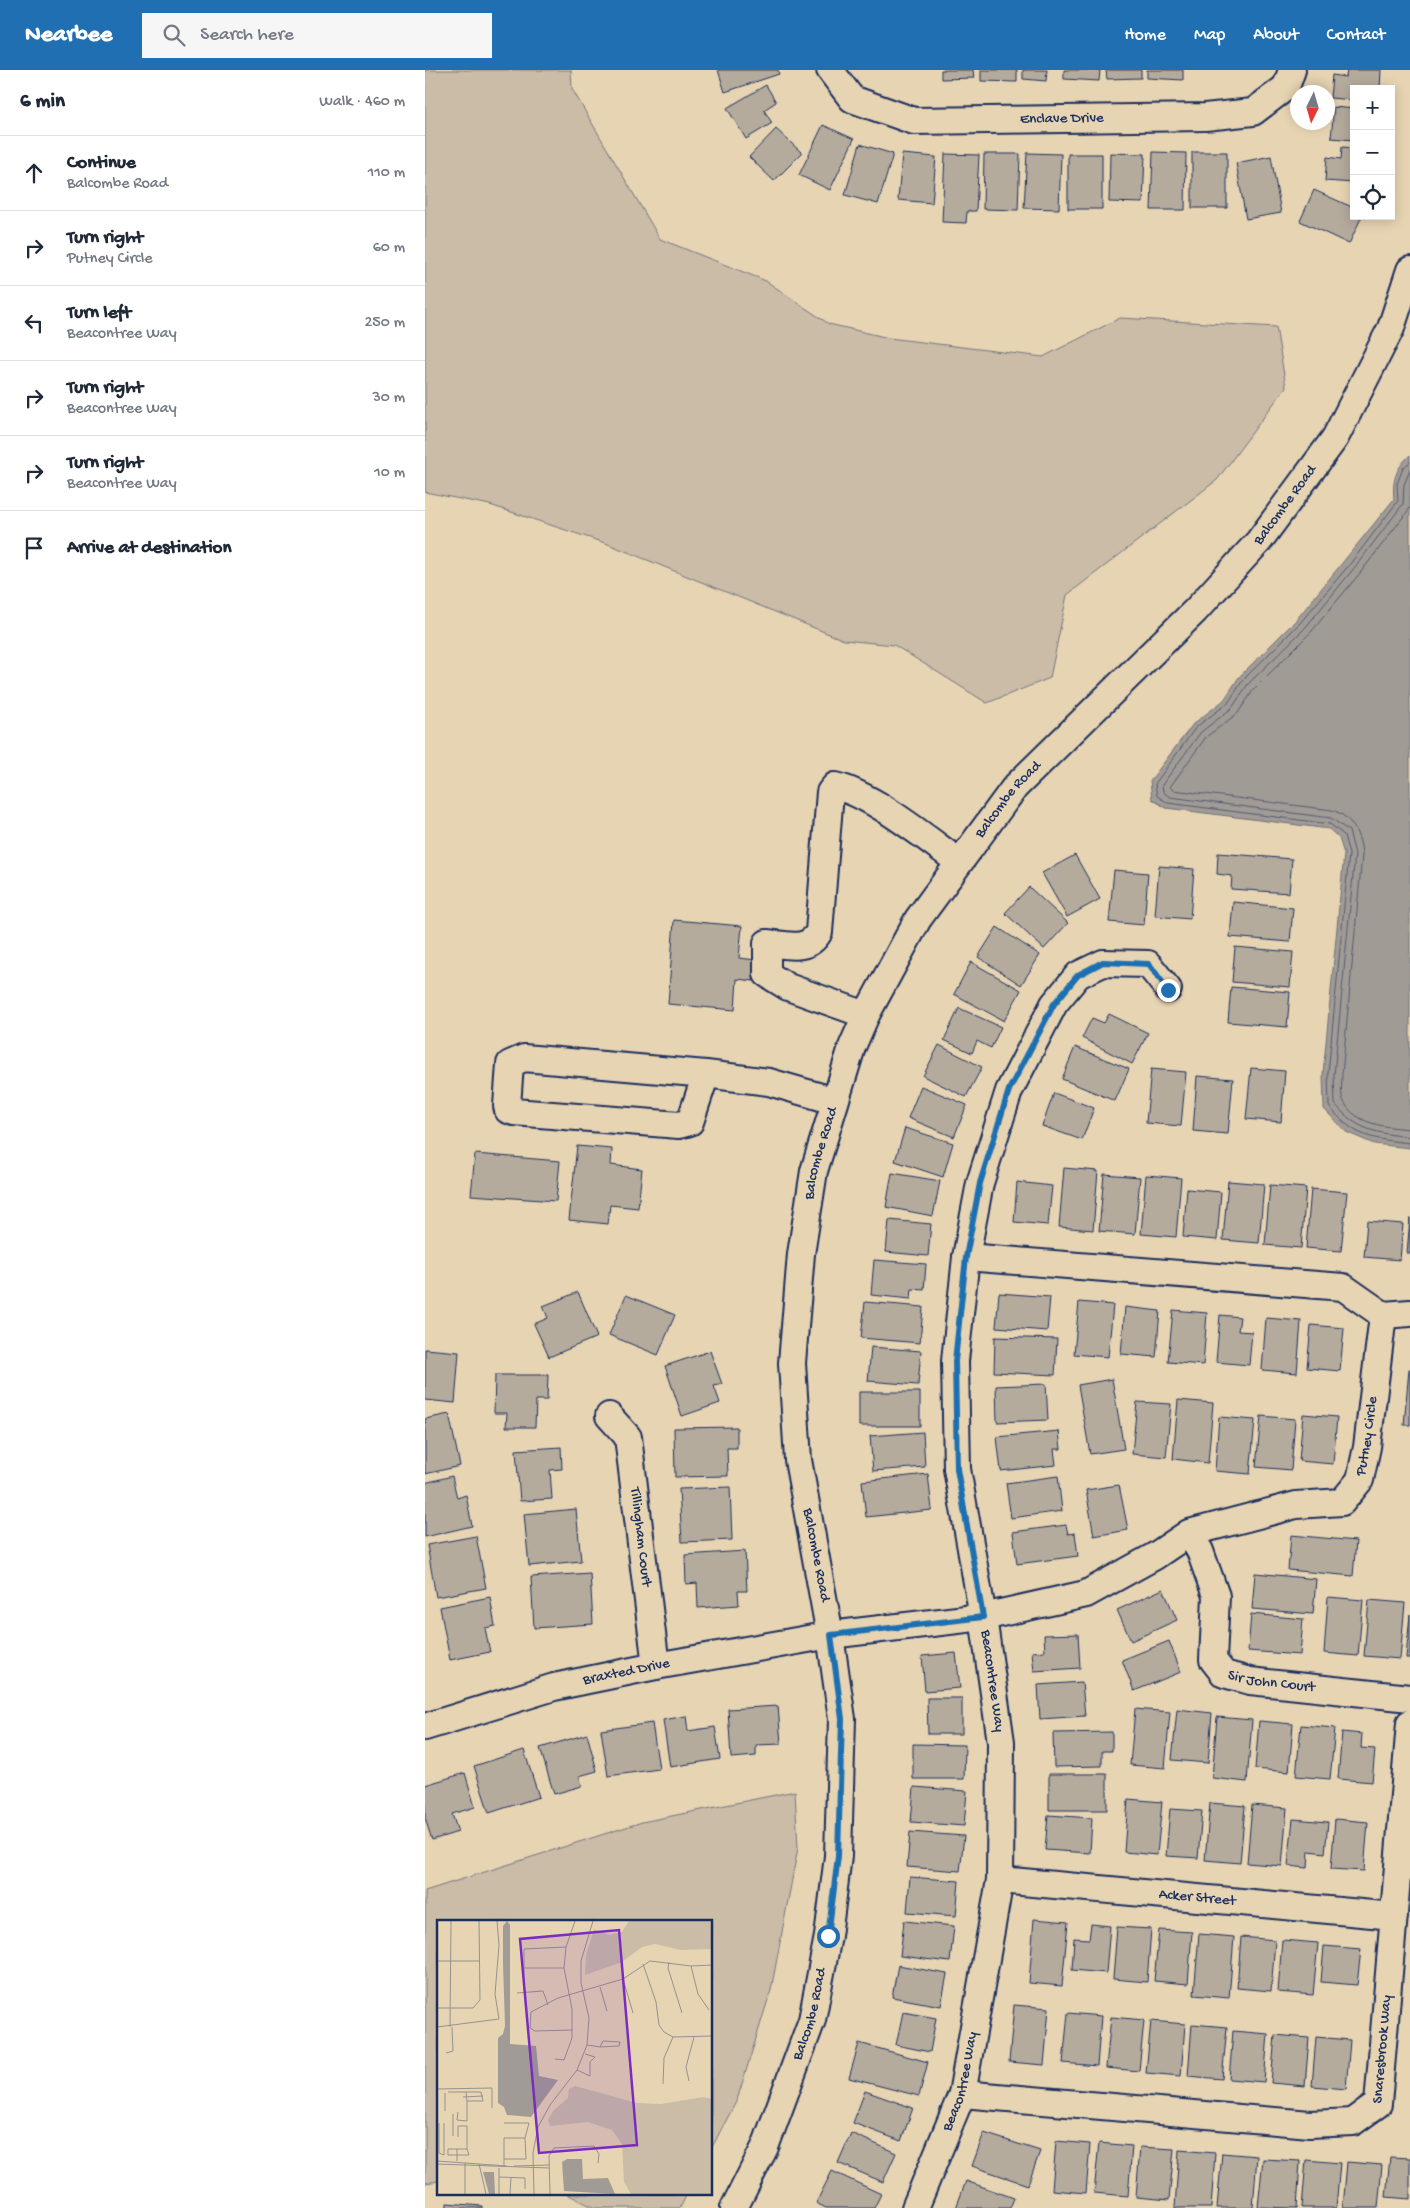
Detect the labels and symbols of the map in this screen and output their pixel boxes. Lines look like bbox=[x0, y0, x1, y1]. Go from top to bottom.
north arrow bbox=[1290, 85, 1335, 130]
street label: Enclave Drive bbox=[1020, 109, 1104, 129]
street label: Balcombe Road bbox=[1249, 461, 1322, 550]
street label: Balcombe Road bbox=[971, 756, 1046, 843]
route end bbox=[1157, 979, 1180, 1002]
street label: Balcombe Road bbox=[800, 1104, 842, 1202]
street label: Putney Circle bbox=[1352, 1395, 1382, 1479]
street label: Tillingham Court bbox=[625, 1485, 655, 1589]
street label: Balcombe Road bbox=[798, 1506, 834, 1604]
street label: Beacontree Way bbox=[976, 1628, 1008, 1734]
street label: Braxted Drive bbox=[580, 1655, 671, 1690]
street label: Sir John Court bbox=[1226, 1666, 1318, 1697]
street label: Acker Street bbox=[1158, 1886, 1238, 1911]
inset map bbox=[437, 1920, 713, 2196]
route start bbox=[817, 1925, 840, 1948]
street label: Balcombe Road bbox=[789, 1965, 831, 2064]
street label: Snaresbrook Way bbox=[1369, 1994, 1396, 2104]
street label: Beacontree Way bbox=[938, 2030, 982, 2135]

